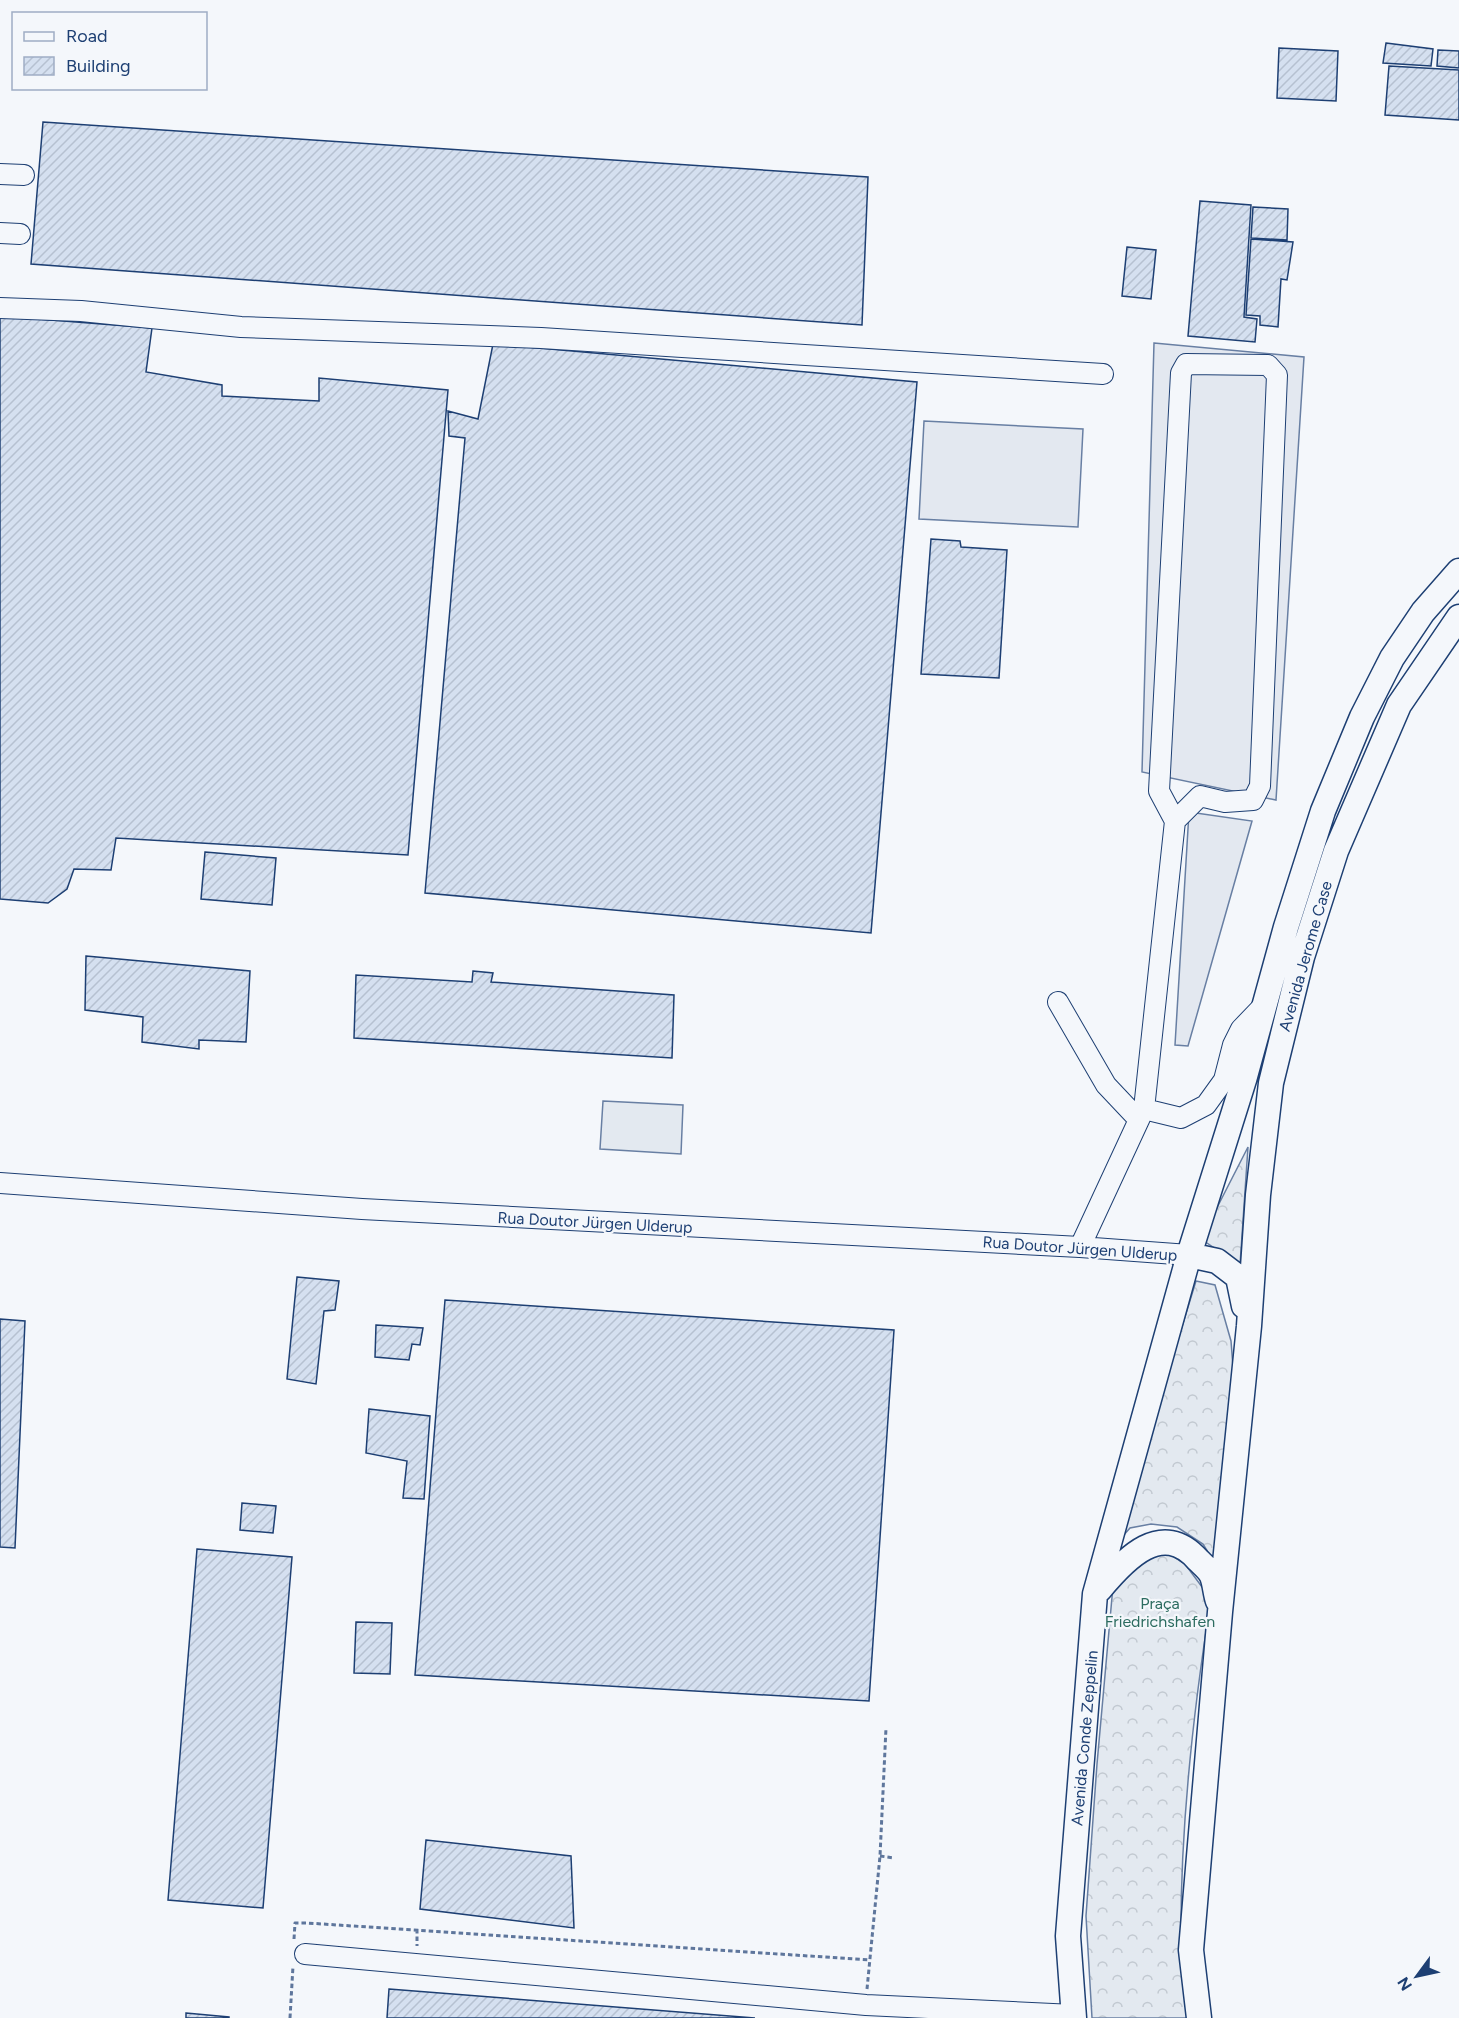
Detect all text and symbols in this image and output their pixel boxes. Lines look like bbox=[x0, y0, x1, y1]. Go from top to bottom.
legend bbox=[12, 12, 207, 90]
text: Road bbox=[66, 25, 107, 47]
text: Building bbox=[66, 55, 131, 77]
street label: Avenida Jerome Case bbox=[1275, 879, 1336, 1033]
street label: Rua Doutor Jürgen Ulderup bbox=[497, 1208, 693, 1237]
street label: Rua Doutor Jürgen Ulderup bbox=[982, 1232, 1178, 1265]
park label: Praça Friedrichshafen bbox=[1105, 1594, 1215, 1631]
street label: Avenida Conde Zeppelin bbox=[1067, 1649, 1102, 1827]
north arrow bbox=[1387, 1946, 1447, 2006]
text: N bbox=[1394, 1974, 1416, 1994]

